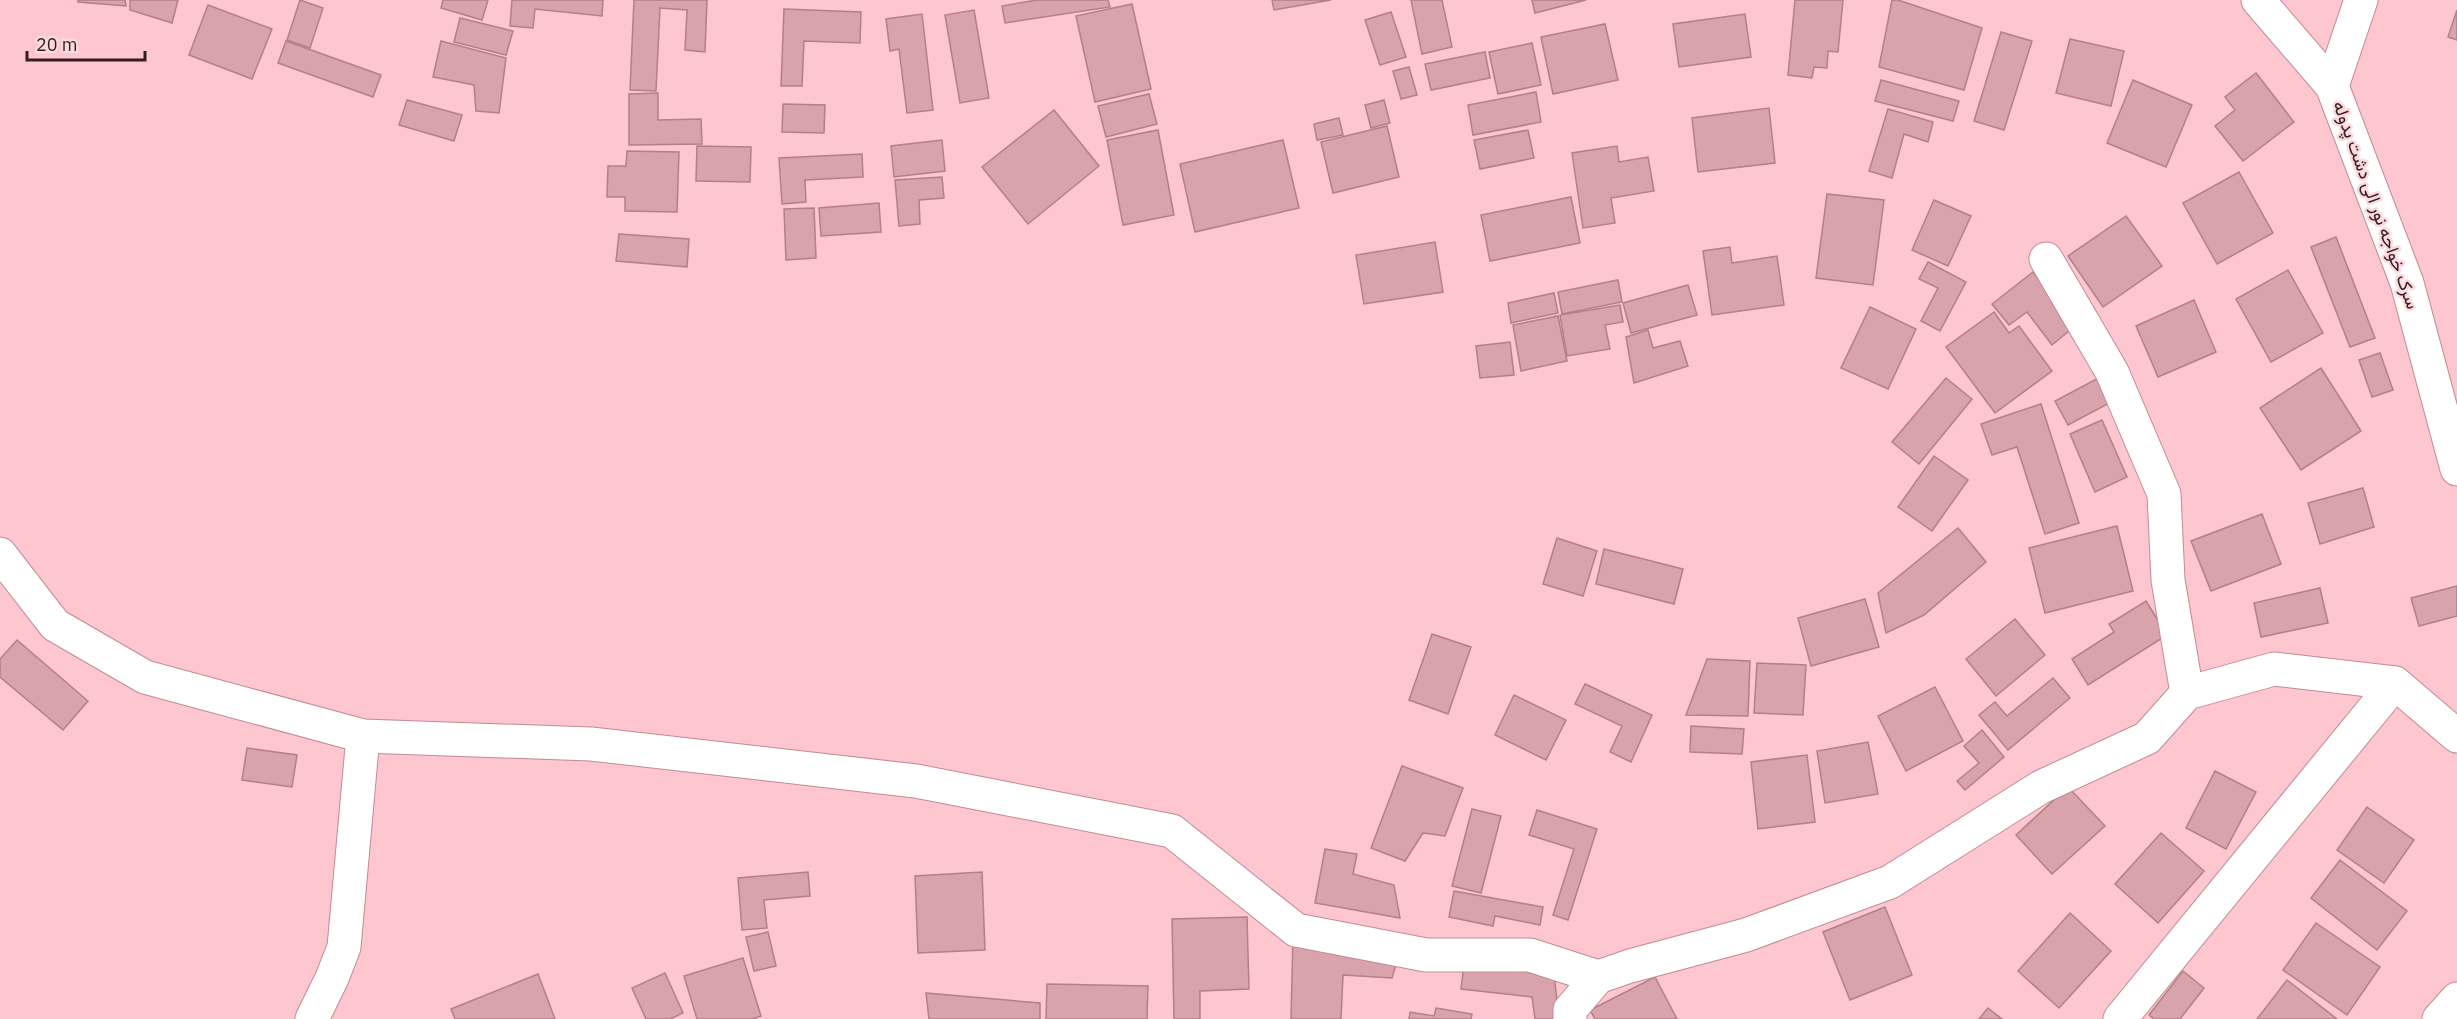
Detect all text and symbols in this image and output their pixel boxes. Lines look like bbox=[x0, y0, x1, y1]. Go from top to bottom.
scale bar bbox=[27, 24, 146, 62]
text: 20 m bbox=[36, 33, 78, 56]
street label: سرک خواجه نور الی دشت پدوله bbox=[2327, 98, 2425, 312]

